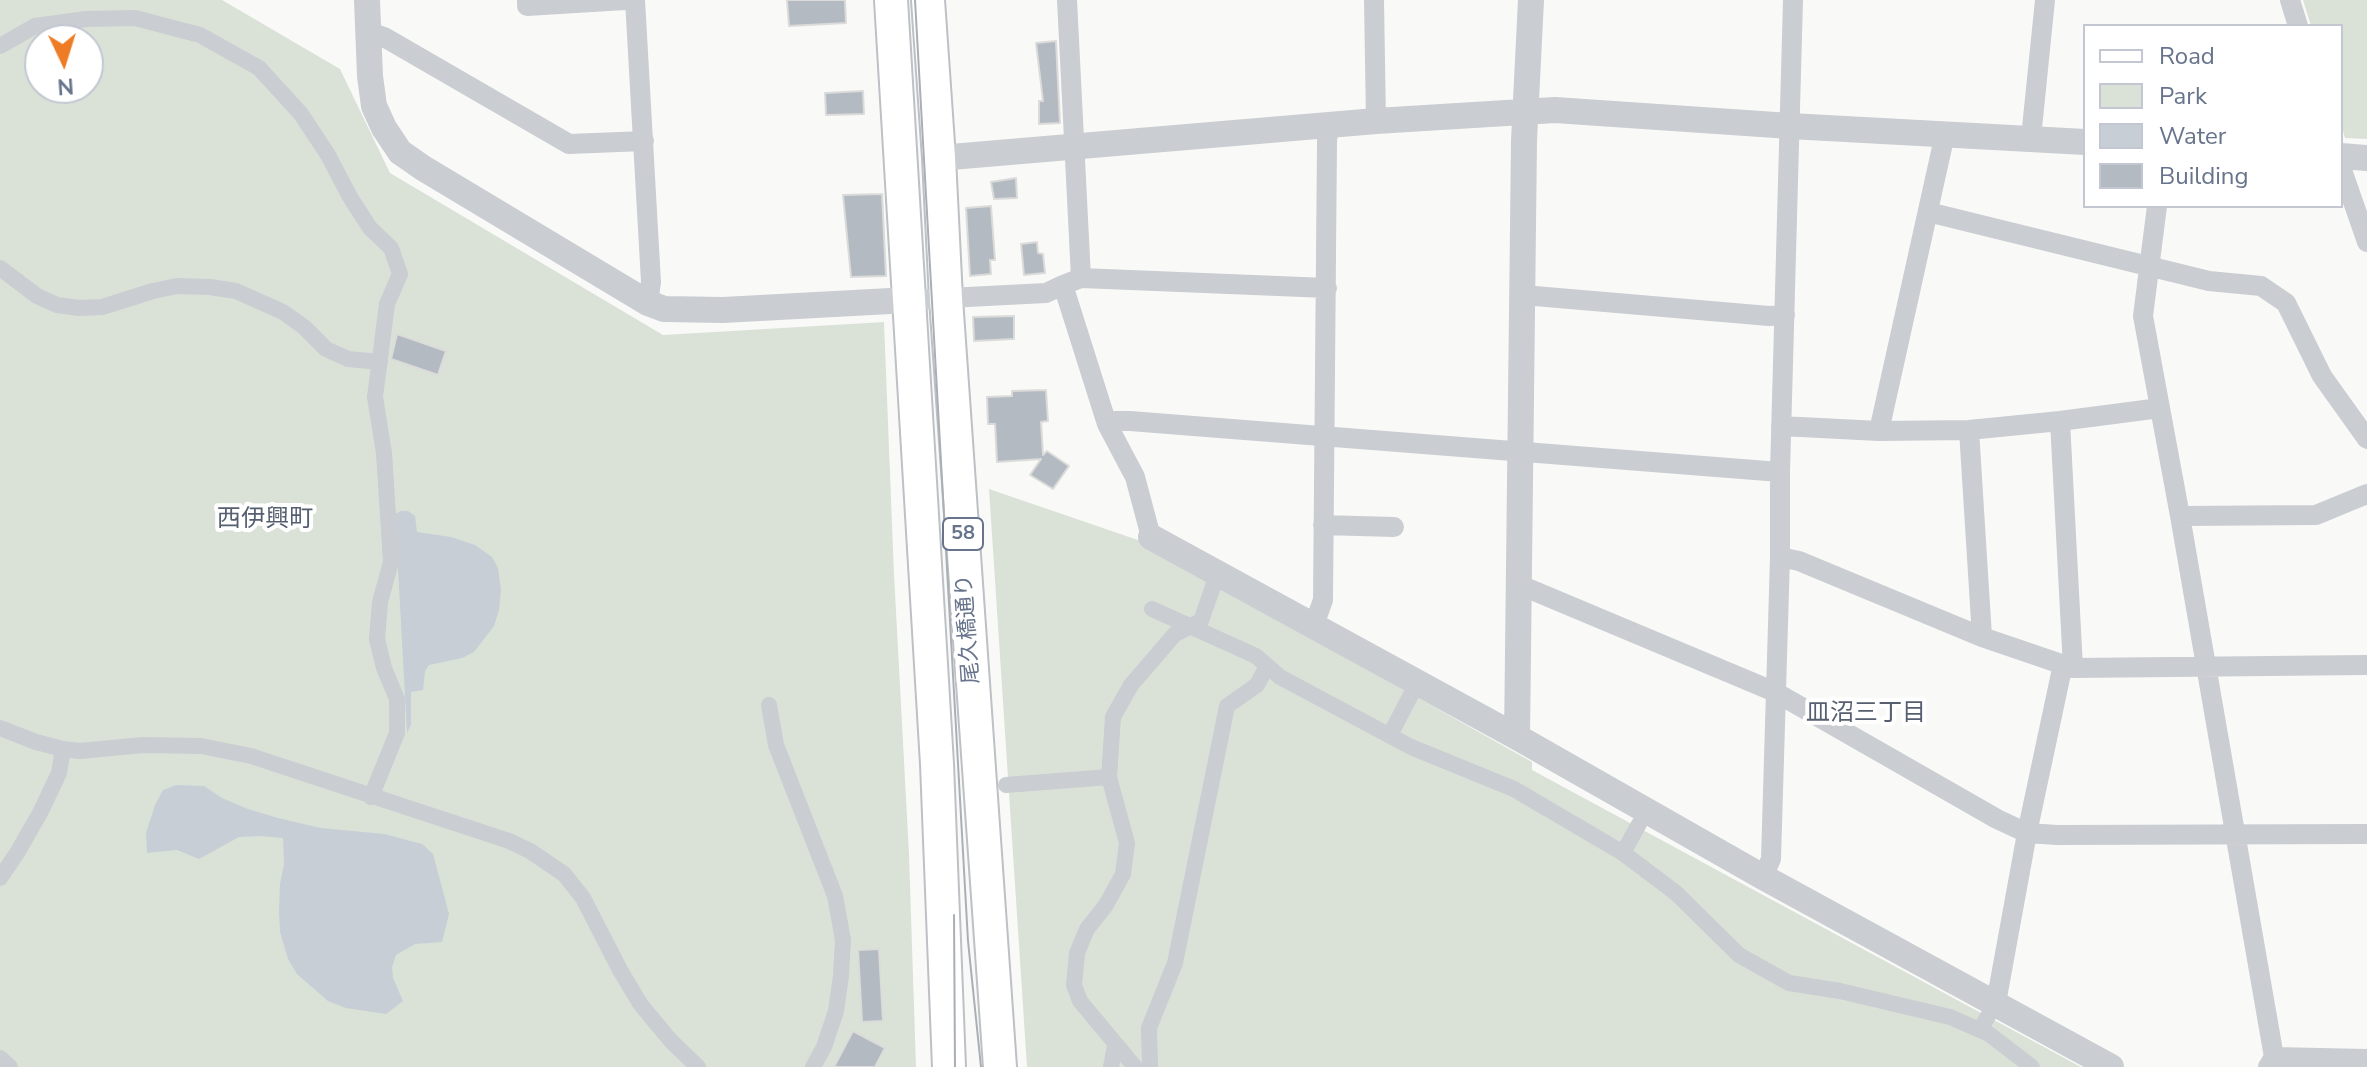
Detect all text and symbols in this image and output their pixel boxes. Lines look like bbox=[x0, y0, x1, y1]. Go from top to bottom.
north arrow bbox=[24, 24, 104, 104]
legend bbox=[2083, 24, 2343, 208]
text: Road bbox=[2159, 40, 2215, 72]
text: N bbox=[56, 70, 75, 101]
text: Park bbox=[2159, 80, 2207, 112]
text: Water bbox=[2159, 120, 2226, 152]
text: Building bbox=[2159, 160, 2249, 192]
district label: 西伊興町 bbox=[217, 506, 313, 534]
road number: 58 bbox=[943, 518, 983, 550]
street label: 尾久橋通り bbox=[952, 573, 986, 685]
district label: 皿沼三丁目 bbox=[1806, 700, 1926, 728]

